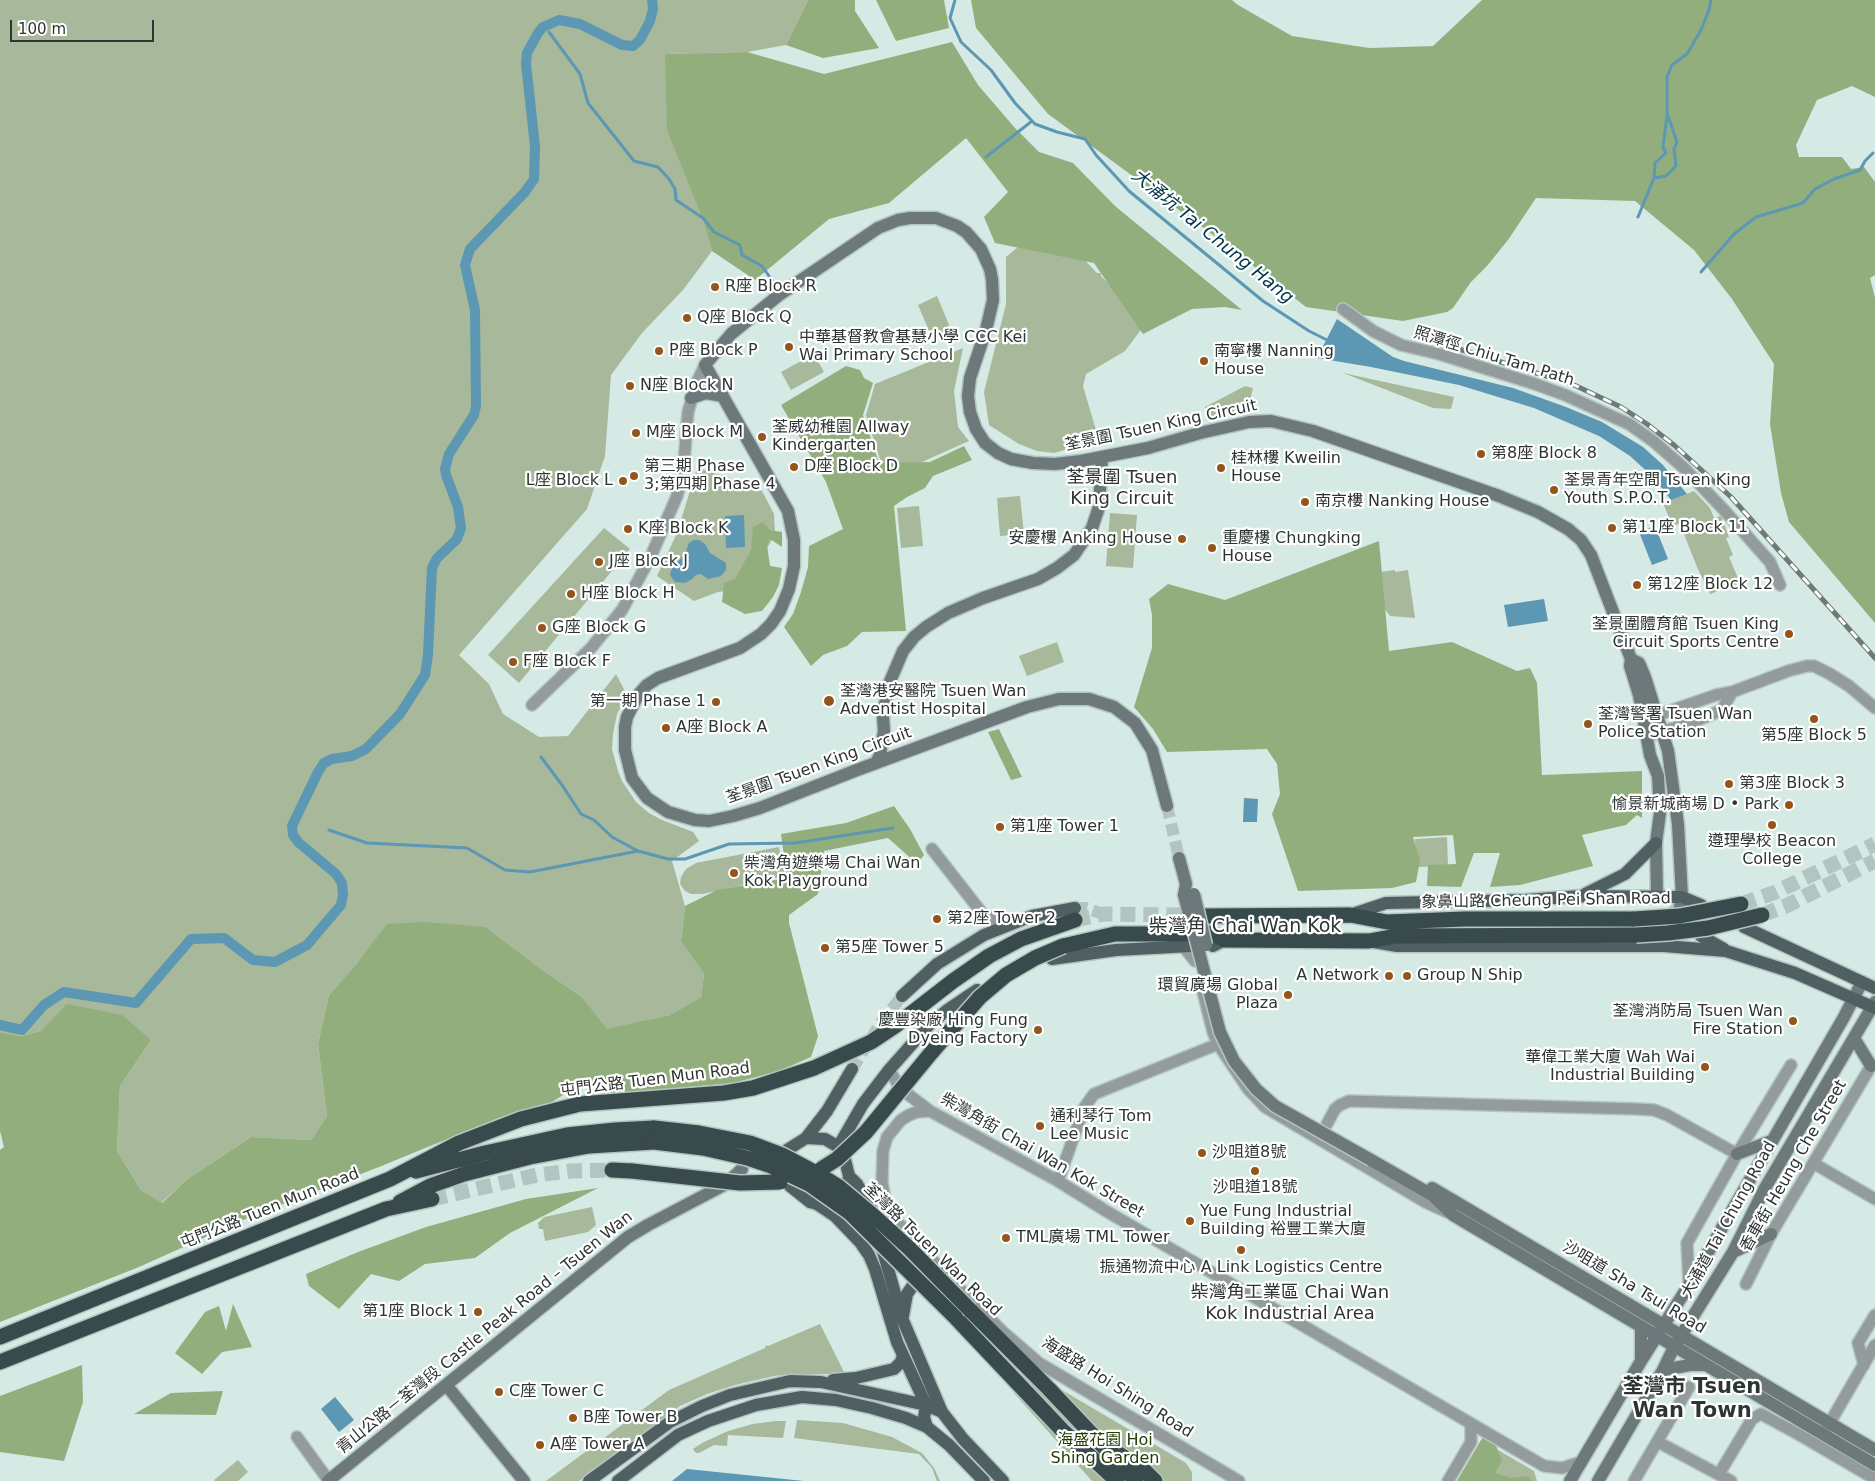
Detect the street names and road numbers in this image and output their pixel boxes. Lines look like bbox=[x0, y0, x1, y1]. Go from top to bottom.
street label: 照潭徑 Chiu Tam Path bbox=[1411, 323, 1577, 391]
street label: 荃景圍 Tsuen King Circuit bbox=[1063, 396, 1259, 456]
street label: 荃景圍 Tsuen King Circuit bbox=[724, 724, 914, 808]
street label: 象鼻山路 Cheung Pei Shan Road bbox=[1421, 889, 1671, 913]
street label: 屯門公路 Tuen Mun Road bbox=[559, 1059, 751, 1101]
street label: 香車街 Heung Che Street bbox=[1737, 1077, 1851, 1255]
street label: 柴灣角街 Chai Wan Kok Street bbox=[937, 1090, 1147, 1222]
street label: 大涌道 Tai Chung Road bbox=[1678, 1138, 1780, 1302]
street label: 屯門公路 Tuen Mun Road bbox=[178, 1164, 362, 1254]
street label: 荃灣路 Tsuen Wan Road bbox=[859, 1179, 1005, 1321]
street label: 青山公路－荃灣段 Castle Peak Road – Tsuen Wan bbox=[333, 1208, 637, 1458]
street label: 沙咀道 Sha Tsui Road bbox=[1559, 1238, 1709, 1338]
street label: 海盛路 Hoi Shing Road bbox=[1038, 1334, 1196, 1442]

